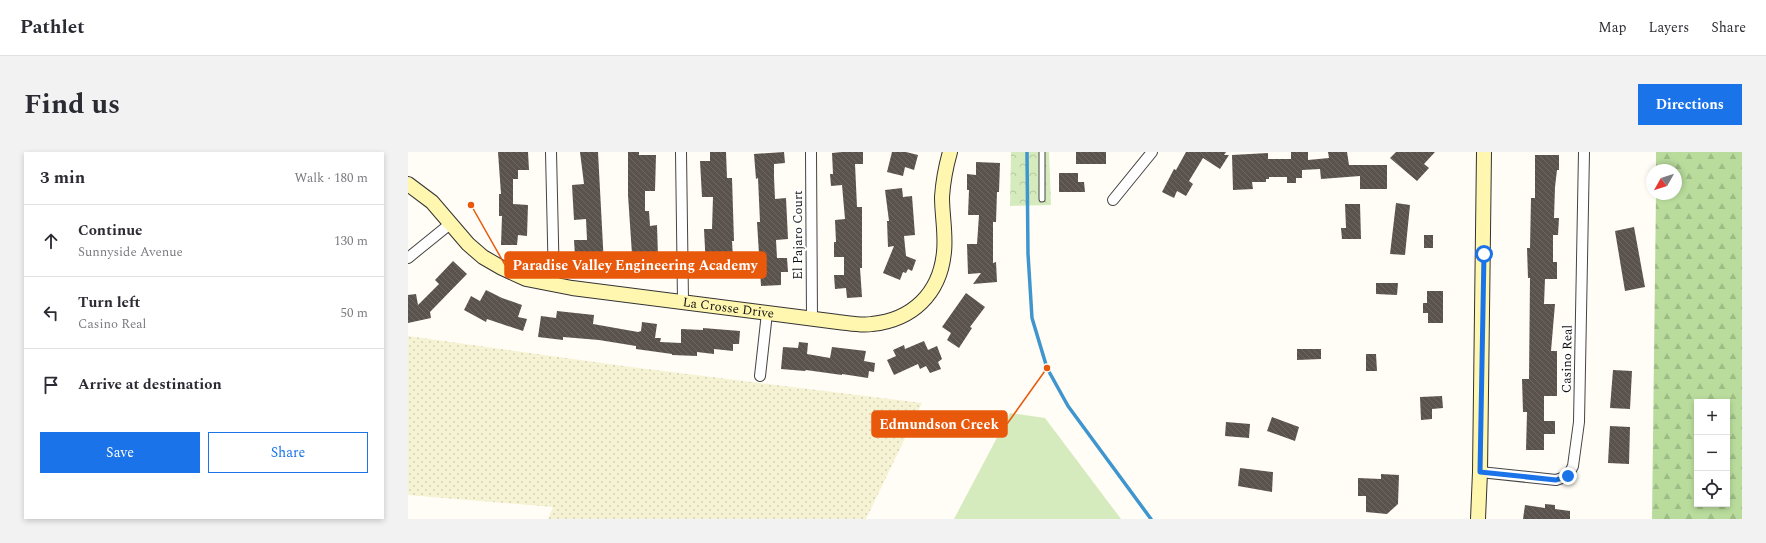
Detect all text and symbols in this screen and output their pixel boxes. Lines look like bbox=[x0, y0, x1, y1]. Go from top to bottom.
text: Pathlet bbox=[20, 13, 85, 42]
text: Map bbox=[1598, 17, 1627, 38]
text: Layers bbox=[1649, 17, 1689, 38]
text: Share bbox=[1711, 17, 1746, 38]
text: Find us bbox=[24, 83, 120, 126]
button: Directions bbox=[1638, 84, 1742, 125]
north arrow bbox=[1646, 164, 1682, 200]
text: 3 min bbox=[40, 165, 85, 191]
text: Walk · 180 m bbox=[294, 168, 368, 188]
street label: El Pajaro Court bbox=[788, 190, 808, 280]
text: Continue bbox=[78, 219, 143, 242]
icon: ahead bbox=[40, 230, 62, 252]
text: 130 m bbox=[334, 231, 368, 251]
text: Sunnyside Avenue bbox=[78, 242, 183, 262]
route start bbox=[1475, 245, 1493, 263]
callout: Paradise Valley Engineering Academy bbox=[505, 252, 766, 278]
text: Paradise Valley Engineering Academy bbox=[513, 255, 759, 276]
text: Turn left bbox=[78, 291, 140, 314]
street label: La Crosse Drive bbox=[681, 292, 775, 324]
icon: left bbox=[40, 302, 62, 324]
text: 50 m bbox=[341, 303, 368, 323]
text: Casino Real bbox=[78, 314, 146, 334]
street label: Casino Real bbox=[1556, 324, 1578, 393]
text: Arrive at destination bbox=[78, 373, 222, 396]
icon: arrive bbox=[40, 374, 62, 396]
map controls bbox=[1694, 399, 1730, 507]
button: + bbox=[1694, 399, 1730, 435]
callout: Edmundson Creek bbox=[872, 411, 1007, 437]
text: Edmundson Creek bbox=[879, 414, 999, 435]
button: Save bbox=[40, 432, 200, 473]
button: Share bbox=[208, 432, 368, 473]
button: − bbox=[1694, 435, 1730, 471]
route end bbox=[1559, 467, 1577, 485]
button: locate bbox=[1694, 471, 1730, 507]

